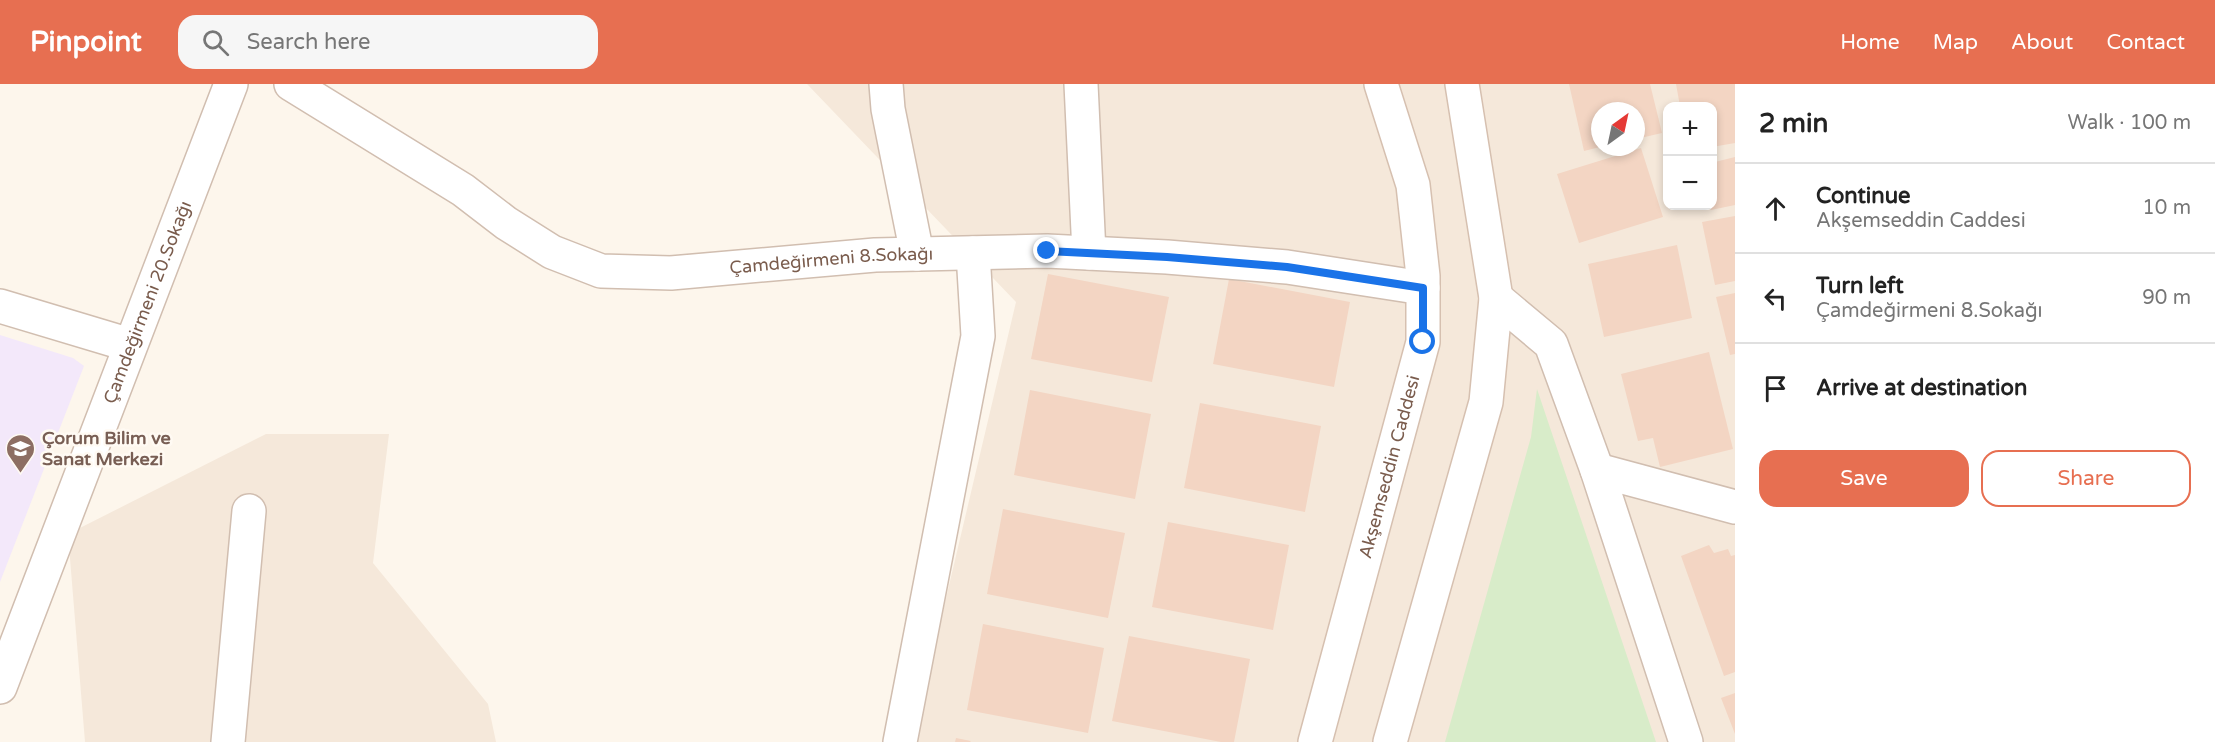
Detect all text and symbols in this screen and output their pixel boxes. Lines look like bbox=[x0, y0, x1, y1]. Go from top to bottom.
search box bbox=[178, 15, 598, 69]
text: Pinpoint bbox=[30, 25, 142, 59]
icon: search bbox=[199, 26, 232, 59]
text: Search here bbox=[247, 29, 370, 55]
text: Home bbox=[1840, 30, 1900, 55]
text: Map bbox=[1933, 30, 1978, 55]
text: About bbox=[2011, 30, 2073, 55]
text: Contact bbox=[2106, 30, 2185, 55]
north arrow bbox=[1591, 102, 1645, 156]
map controls bbox=[1663, 102, 1717, 210]
button: + bbox=[1663, 102, 1717, 156]
text: 2 min bbox=[1759, 108, 1828, 139]
text: Walk · 100 m bbox=[2068, 111, 2191, 135]
button: − bbox=[1663, 156, 1717, 210]
text: Continue bbox=[1816, 183, 1911, 209]
icon: ahead bbox=[1759, 192, 1792, 225]
text: 10 m bbox=[2142, 196, 2191, 220]
street label: Çamdeğirmeni 20.Sokağı bbox=[99, 198, 196, 407]
text: Akşemseddin Caddesi bbox=[1816, 209, 2026, 233]
route end bbox=[1033, 237, 1059, 263]
street label: Çamdeğirmeni 8.Sokağı bbox=[729, 243, 933, 279]
text: Turn left bbox=[1816, 273, 1904, 299]
icon: left bbox=[1759, 282, 1792, 315]
text: 90 m bbox=[2142, 286, 2191, 310]
text: Çamdeğirmeni 8.Sokağı bbox=[1816, 299, 2043, 323]
route start bbox=[1409, 328, 1435, 354]
icon: arrive bbox=[1759, 372, 1792, 405]
street label: Akşemseddin Caddesi bbox=[1354, 373, 1425, 561]
text: Arrive at destination bbox=[1816, 375, 2027, 401]
place label: Çorum Bilim ve Sanat Merkezi bbox=[42, 427, 171, 470]
school or university icon: Çorum Bilim ve Sanat Merkezi bbox=[5, 432, 37, 474]
button: Save bbox=[1759, 450, 1969, 507]
button: Share bbox=[1981, 450, 2191, 507]

